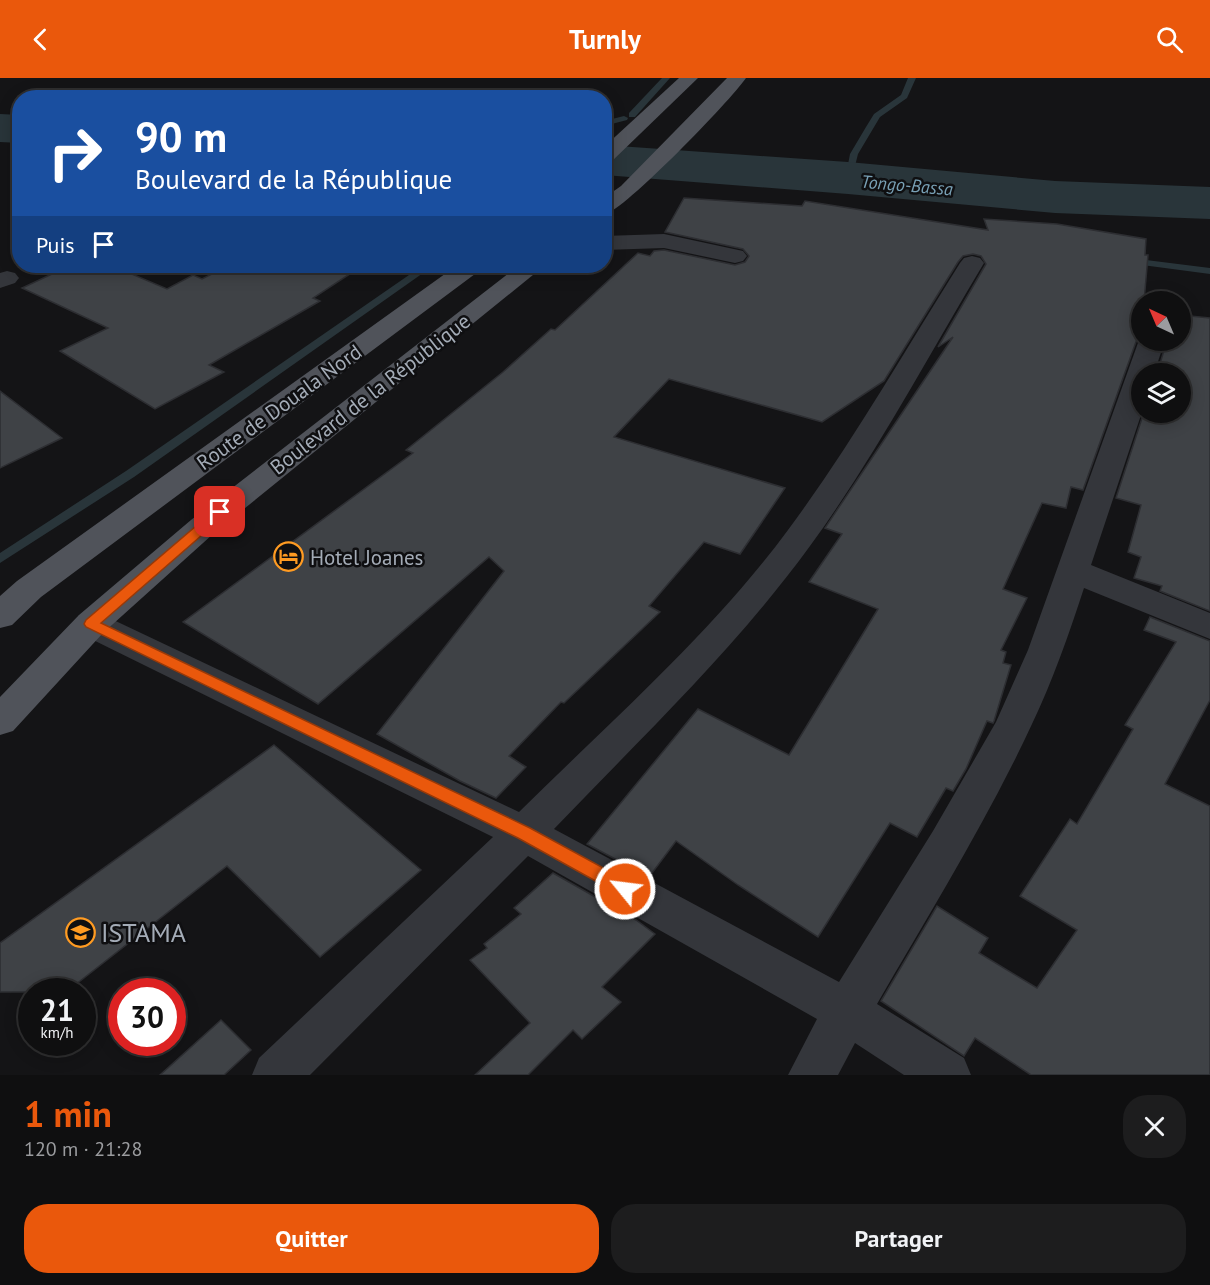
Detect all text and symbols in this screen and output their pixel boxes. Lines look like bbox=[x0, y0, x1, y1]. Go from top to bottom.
text: Turnly bbox=[569, 22, 641, 56]
icon: back bbox=[24, 23, 57, 56]
icon: search bbox=[1153, 23, 1186, 56]
text: 90 m bbox=[135, 109, 227, 164]
icon: right bbox=[36, 114, 114, 192]
text: Boulevard de la République bbox=[135, 162, 452, 196]
water label: Tongo-Bassa bbox=[860, 170, 954, 200]
icon: arrive bbox=[87, 228, 120, 261]
text: Puis bbox=[36, 231, 75, 259]
north arrow bbox=[1131, 291, 1191, 351]
map controls bbox=[1131, 291, 1191, 423]
street label: Boulevard de la République bbox=[264, 307, 476, 481]
street label: Route de Douala Nord bbox=[191, 338, 367, 476]
button: layers bbox=[1131, 363, 1191, 423]
pin bbox=[194, 486, 245, 537]
icon: arrive bbox=[203, 495, 236, 528]
hotel icon: Hotel Joanes bbox=[273, 541, 305, 573]
place label: Hotel Joanes bbox=[310, 544, 423, 571]
position arrow bbox=[593, 857, 657, 921]
school or university icon: ISTAMA bbox=[64, 916, 96, 948]
place label: ISTAMA bbox=[101, 916, 186, 949]
speed limit sign: 30 bbox=[108, 978, 186, 1056]
text: 21 bbox=[40, 990, 74, 1029]
text: km/h bbox=[41, 1023, 73, 1042]
text: 1 min bbox=[24, 1090, 112, 1137]
button: close bbox=[1123, 1095, 1186, 1158]
text: 120 m · 21:28 bbox=[24, 1136, 142, 1162]
button: Quitter bbox=[24, 1204, 599, 1273]
button: Partager bbox=[611, 1204, 1186, 1273]

